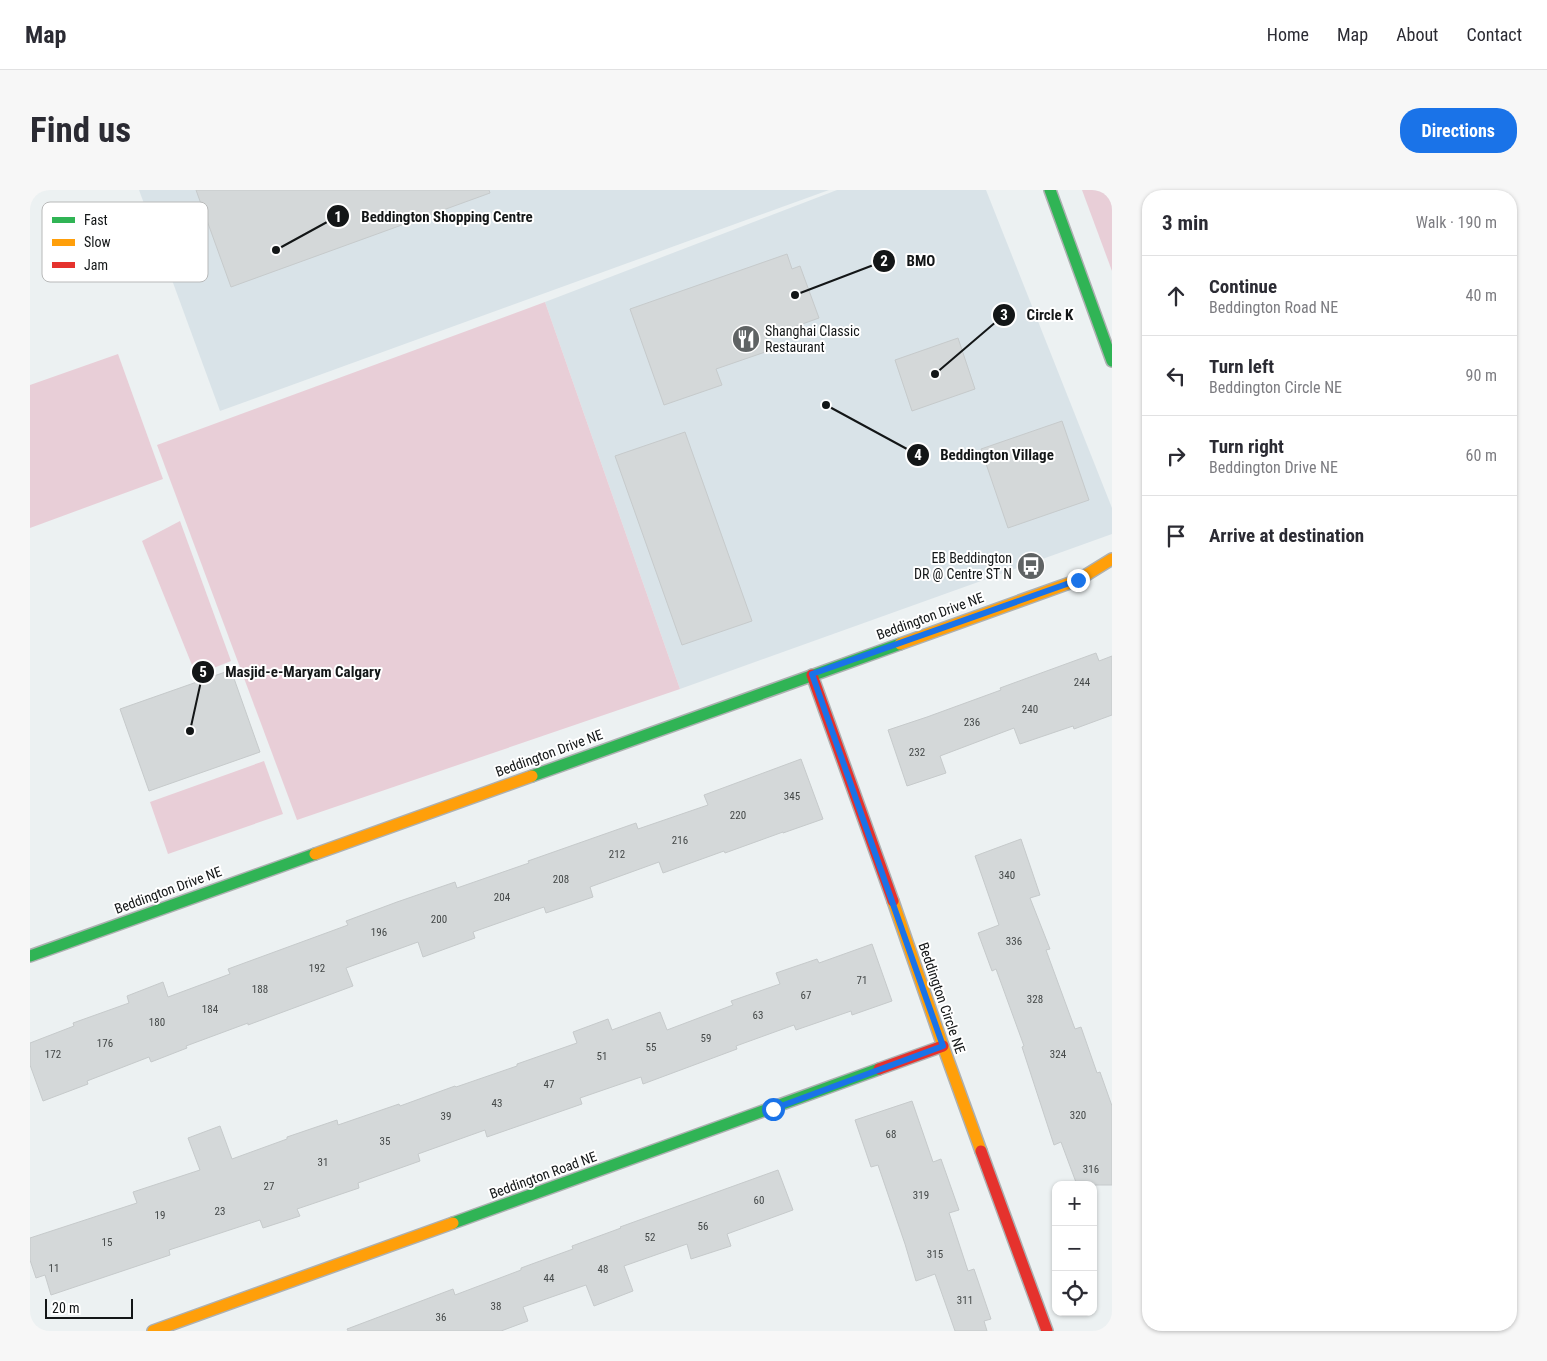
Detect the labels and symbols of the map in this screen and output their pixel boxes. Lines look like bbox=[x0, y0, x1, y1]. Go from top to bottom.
callout: Beddington Shopping Centre bbox=[326, 201, 542, 231]
legend bbox=[42, 202, 208, 282]
text: 1 bbox=[334, 208, 342, 226]
text: Beddington Shopping Centre bbox=[361, 208, 533, 226]
text: Fast bbox=[84, 212, 108, 228]
text: Slow bbox=[84, 234, 111, 250]
callout: BMO bbox=[872, 246, 946, 276]
text: 2 bbox=[880, 252, 888, 270]
text: BMO bbox=[907, 252, 935, 270]
text: Jam bbox=[84, 257, 108, 273]
callout: Circle K bbox=[991, 300, 1083, 330]
text: 3 bbox=[1000, 306, 1008, 324]
text: Circle K bbox=[1027, 306, 1074, 324]
place label: Shanghai Classic Restaurant bbox=[765, 323, 860, 355]
restaurant icon: Shanghai Classic Restaurant bbox=[731, 324, 761, 354]
callout: Beddington Village bbox=[906, 440, 1064, 470]
text: 4 bbox=[914, 446, 922, 464]
text: Beddington Village bbox=[940, 446, 1054, 464]
place label: EB Beddington DR @ Centre ST N bbox=[914, 550, 1012, 582]
bus stop icon: EB Beddington DR @ Centre ST N bbox=[1016, 551, 1046, 581]
route end bbox=[1067, 569, 1090, 592]
street label: Beddington Drive NE bbox=[874, 589, 986, 643]
callout: Masjid-e-Maryam Calgary bbox=[190, 657, 391, 687]
text: 5 bbox=[199, 663, 207, 681]
text: Masjid-e-Maryam Calgary bbox=[225, 663, 381, 681]
house number: 244 bbox=[1074, 676, 1091, 689]
house number: 240 bbox=[1022, 703, 1038, 716]
house number: 236 bbox=[964, 716, 980, 729]
street label: Beddington Drive NE bbox=[493, 726, 605, 780]
house number: 232 bbox=[909, 746, 925, 759]
house number: 345 bbox=[784, 790, 800, 803]
house number: 220 bbox=[730, 809, 746, 822]
house number: 216 bbox=[672, 834, 688, 847]
house number: 212 bbox=[609, 848, 625, 861]
street label: Beddington Drive NE bbox=[112, 863, 224, 917]
house number: 340 bbox=[999, 869, 1015, 882]
house number: 208 bbox=[553, 873, 569, 886]
house number: 204 bbox=[494, 891, 511, 904]
house number: 200 bbox=[431, 913, 447, 926]
house number: 196 bbox=[371, 926, 387, 939]
house number: 336 bbox=[1006, 935, 1022, 948]
street label: Beddington Circle NE bbox=[915, 940, 969, 1056]
house number: 192 bbox=[309, 962, 325, 975]
house number: 71 bbox=[857, 974, 867, 987]
house number: 188 bbox=[252, 983, 268, 996]
house number: 67 bbox=[801, 989, 811, 1002]
house number: 328 bbox=[1027, 993, 1043, 1006]
house number: 184 bbox=[202, 1003, 219, 1016]
house number: 63 bbox=[753, 1009, 763, 1022]
house number: 180 bbox=[149, 1016, 165, 1029]
house number: 59 bbox=[701, 1032, 711, 1045]
house number: 176 bbox=[97, 1037, 113, 1050]
house number: 55 bbox=[646, 1041, 656, 1054]
house number: 172 bbox=[45, 1048, 61, 1061]
house number: 324 bbox=[1050, 1048, 1067, 1061]
house number: 51 bbox=[597, 1050, 607, 1063]
house number: 47 bbox=[544, 1078, 554, 1091]
house number: 43 bbox=[492, 1097, 502, 1110]
route start bbox=[762, 1098, 785, 1121]
house number: 320 bbox=[1070, 1109, 1086, 1122]
house number: 39 bbox=[441, 1110, 451, 1123]
house number: 68 bbox=[886, 1128, 896, 1141]
house number: 35 bbox=[380, 1135, 390, 1148]
street label: Beddington Road NE bbox=[487, 1148, 599, 1202]
house number: 31 bbox=[318, 1156, 328, 1169]
house number: 316 bbox=[1083, 1163, 1099, 1176]
house number: 27 bbox=[264, 1180, 274, 1193]
house number: 319 bbox=[913, 1189, 929, 1202]
house number: 60 bbox=[754, 1194, 764, 1207]
house number: 23 bbox=[215, 1205, 225, 1218]
house number: 19 bbox=[155, 1209, 165, 1222]
house number: 56 bbox=[698, 1220, 708, 1233]
house number: 52 bbox=[645, 1231, 655, 1244]
house number: 15 bbox=[102, 1236, 112, 1249]
house number: 315 bbox=[927, 1248, 943, 1261]
house number: 11 bbox=[49, 1262, 59, 1275]
house number: 48 bbox=[598, 1263, 608, 1276]
house number: 44 bbox=[544, 1272, 555, 1285]
house number: 311 bbox=[957, 1294, 973, 1307]
scale bar bbox=[45, 1296, 132, 1319]
house number: 38 bbox=[491, 1300, 501, 1313]
house number: 36 bbox=[436, 1311, 446, 1324]

